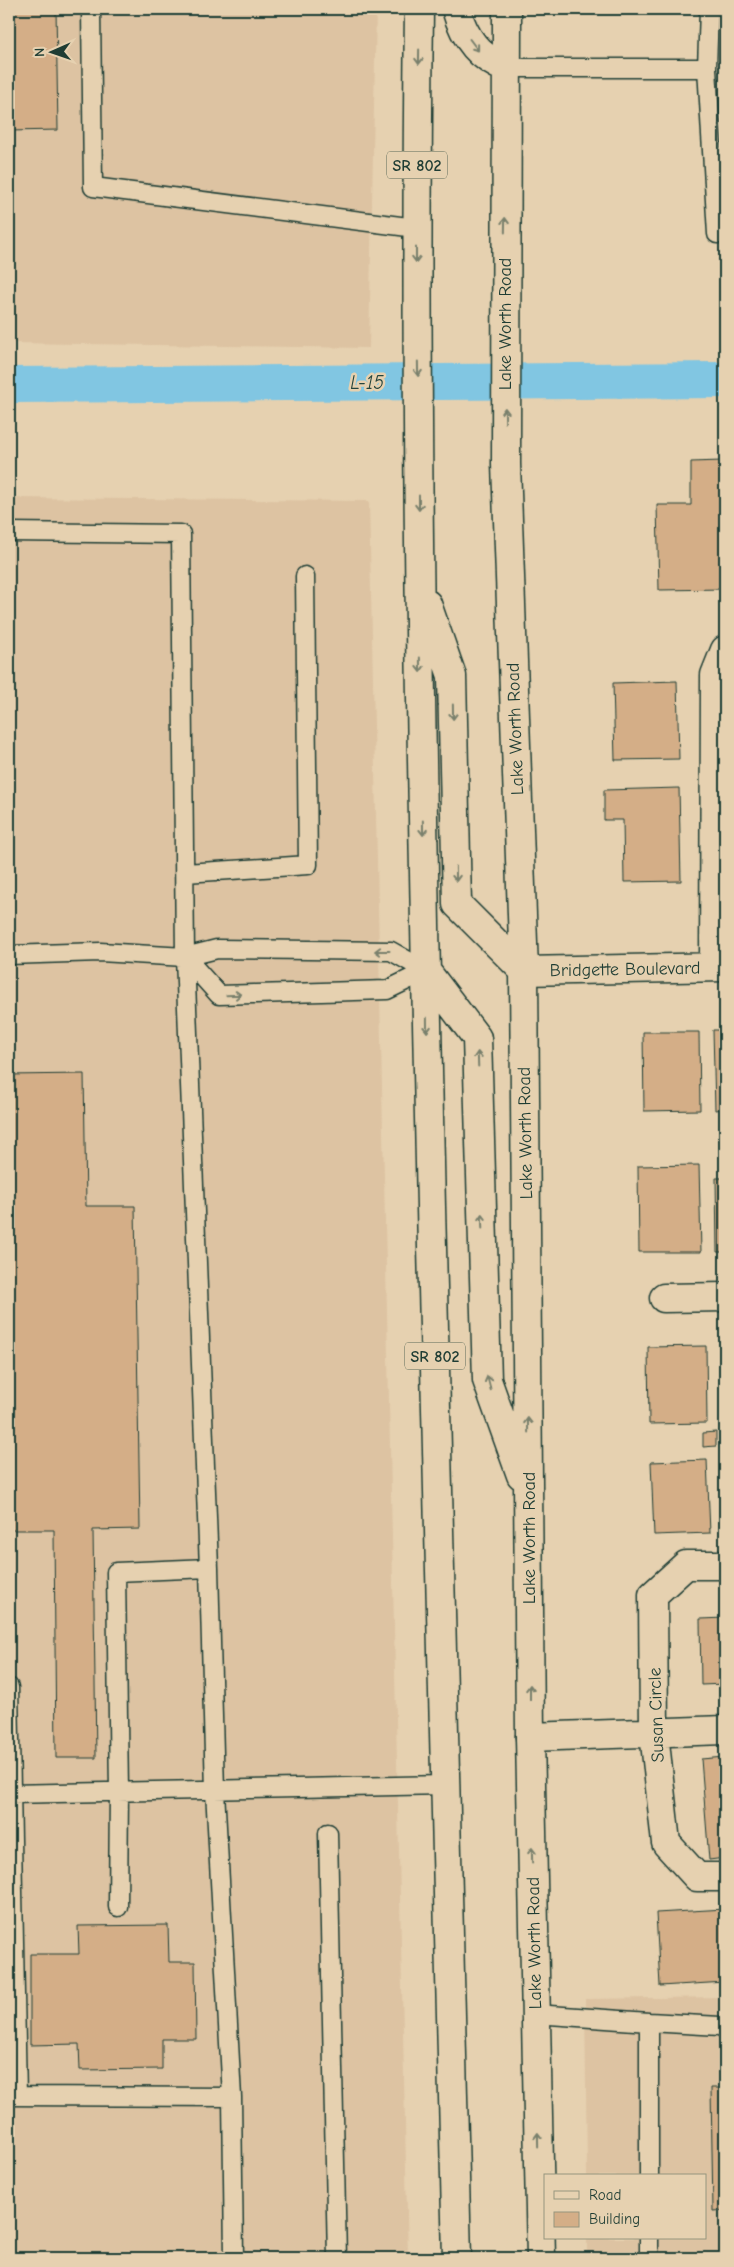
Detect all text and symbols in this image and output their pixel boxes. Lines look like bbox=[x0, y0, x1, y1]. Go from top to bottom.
north arrow bbox=[28, 28, 78, 78]
one-way arrow bbox=[469, 38, 480, 51]
text: N bbox=[31, 48, 48, 57]
one-way arrow bbox=[414, 49, 424, 65]
road number: SR 802 bbox=[387, 152, 447, 178]
one-way arrow bbox=[500, 217, 510, 234]
one-way arrow bbox=[411, 246, 421, 263]
street label: Lake Worth Road bbox=[495, 258, 516, 390]
one-way arrow bbox=[413, 360, 423, 377]
water label: L-15 bbox=[350, 372, 384, 394]
one-way arrow bbox=[500, 408, 510, 424]
one-way arrow bbox=[414, 494, 424, 511]
one-way arrow bbox=[416, 657, 425, 673]
street label: Lake Worth Road bbox=[503, 662, 528, 796]
one-way arrow bbox=[448, 703, 458, 719]
one-way arrow bbox=[418, 820, 428, 836]
one-way arrow bbox=[451, 866, 461, 882]
one-way arrow bbox=[375, 946, 391, 956]
street label: Bridgette Boulevard bbox=[549, 958, 701, 981]
one-way arrow bbox=[226, 990, 242, 999]
one-way arrow bbox=[422, 1017, 432, 1033]
one-way arrow bbox=[473, 1051, 483, 1067]
street label: Lake Worth Road bbox=[514, 1067, 537, 1199]
one-way arrow bbox=[478, 1213, 487, 1229]
road number: SR 802 bbox=[405, 1342, 465, 1370]
one-way arrow bbox=[484, 1375, 493, 1391]
one-way arrow bbox=[523, 1417, 533, 1433]
street label: Lake Worth Road bbox=[519, 1472, 540, 1604]
street label: Susan Circle bbox=[644, 1667, 669, 1763]
one-way arrow bbox=[525, 1684, 535, 1700]
one-way arrow bbox=[527, 1847, 537, 1863]
street label: Lake Worth Road bbox=[523, 1877, 546, 2009]
one-way arrow bbox=[534, 2132, 543, 2148]
legend bbox=[544, 2174, 706, 2240]
text: Road bbox=[589, 2186, 621, 2204]
text: Building bbox=[589, 2210, 640, 2228]

